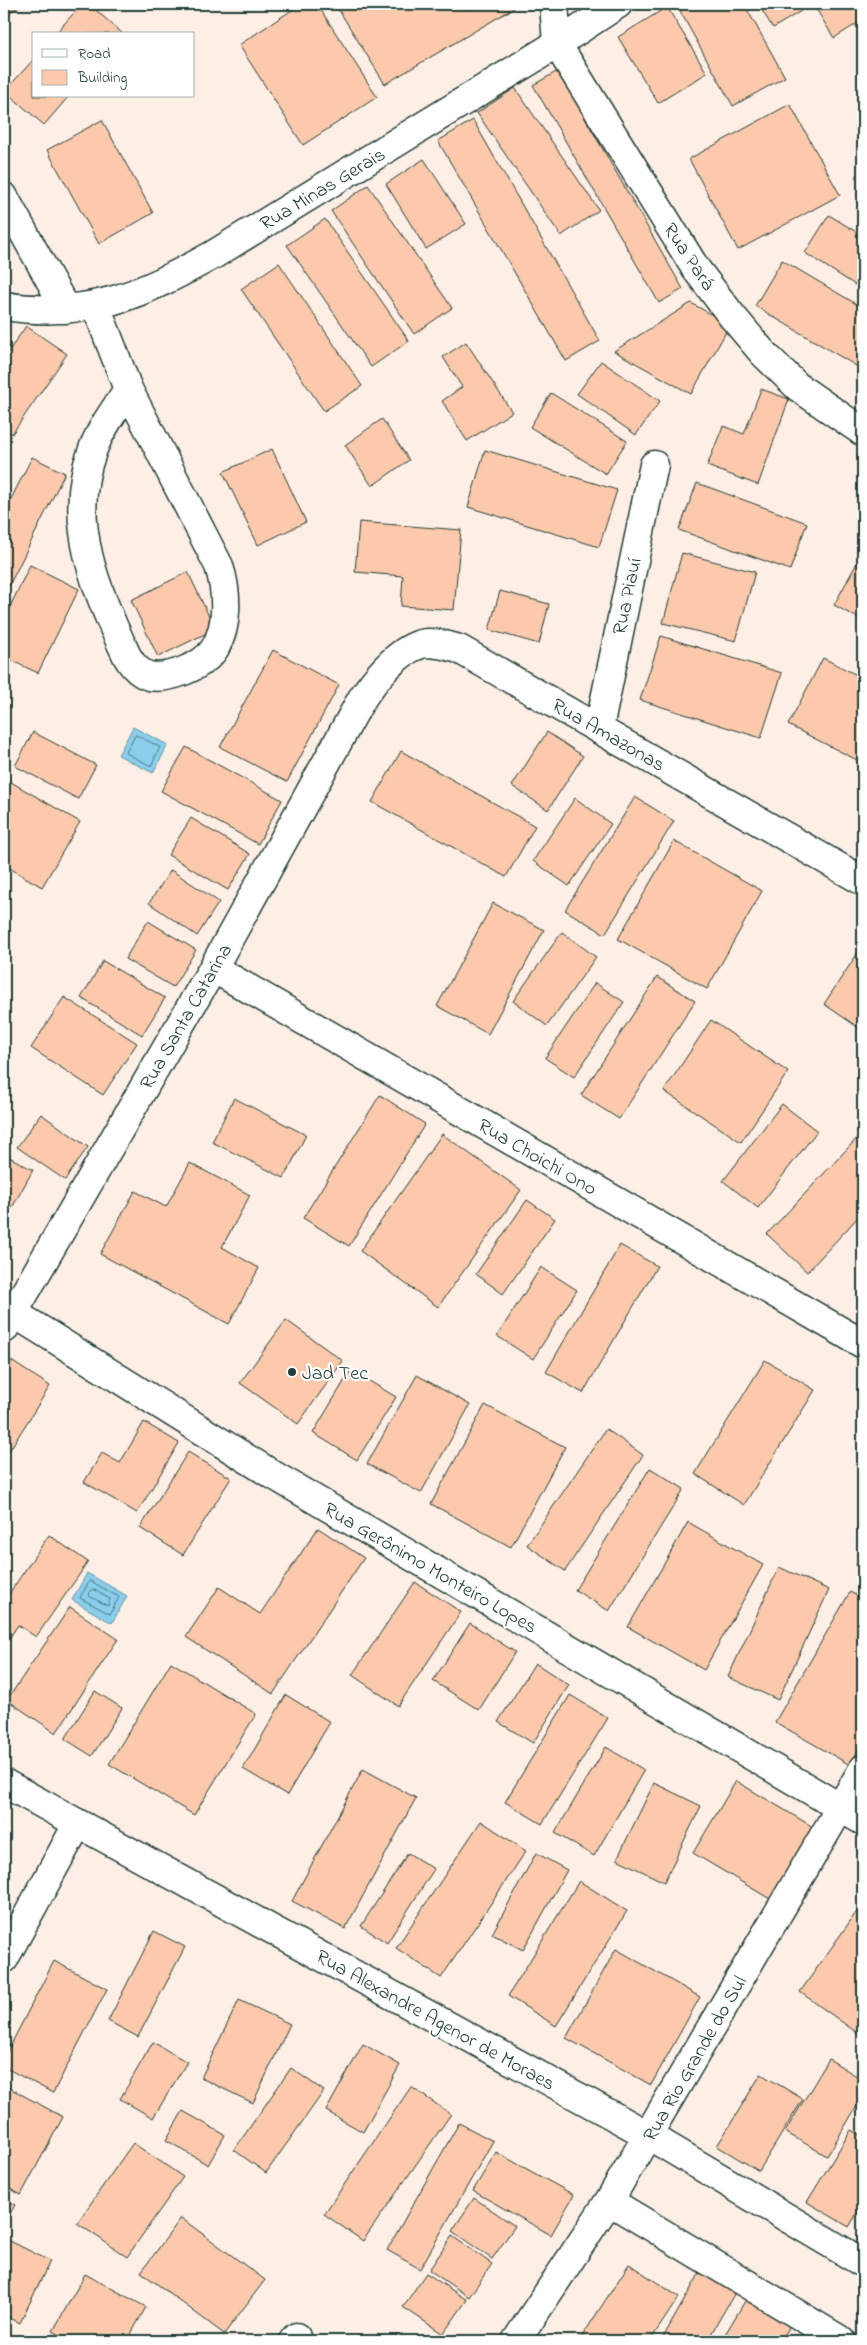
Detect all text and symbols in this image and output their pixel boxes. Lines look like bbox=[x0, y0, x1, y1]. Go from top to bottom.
legend bbox=[32, 32, 195, 98]
text: Road bbox=[78, 43, 111, 65]
text: Building bbox=[77, 67, 127, 90]
street label: Rua Minas Gerais bbox=[255, 141, 392, 239]
street label: Rua Pará bbox=[655, 218, 721, 297]
street label: Rua Piauí bbox=[606, 555, 651, 638]
street label: Rua Amazonas bbox=[546, 692, 670, 780]
street label: Rua Santa Catarina bbox=[134, 939, 241, 1096]
street label: Rua Choichi Ono bbox=[472, 1112, 602, 1204]
place label: Jad Tec bbox=[302, 1360, 368, 1389]
marker: Jad Tec bbox=[286, 1366, 298, 1378]
street label: Rua Gerônimo Monteiro Lopes bbox=[318, 1496, 542, 1642]
street label: Rua Alexandre Agenor de Moraes bbox=[309, 1943, 560, 2100]
street label: Rua Rio Grande do Sul bbox=[637, 1971, 756, 2148]

